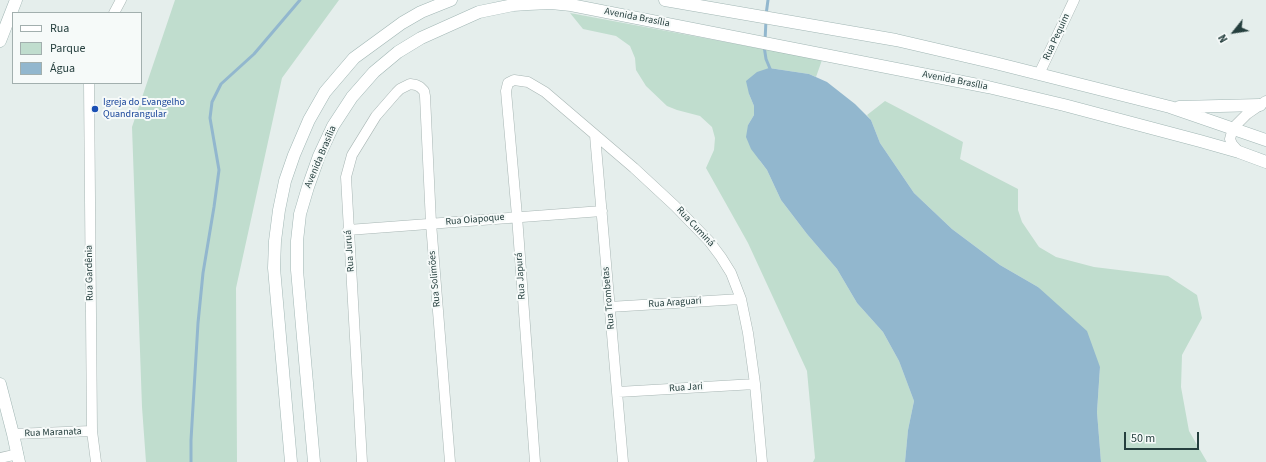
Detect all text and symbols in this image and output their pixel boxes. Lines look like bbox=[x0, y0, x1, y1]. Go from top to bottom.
street label: Avenida Brasília bbox=[603, 6, 671, 30]
legend bbox=[12, 12, 142, 84]
street label: Rua Pequim bbox=[1041, 12, 1073, 62]
north arrow bbox=[1214, 12, 1254, 52]
text: Rua bbox=[50, 20, 69, 37]
text: N bbox=[1215, 31, 1232, 45]
text: Parque bbox=[50, 40, 86, 57]
text: Água bbox=[50, 60, 75, 77]
street label: Avenida Brasília bbox=[921, 69, 989, 93]
place label: Igreja do Evangelho Quandrangular bbox=[103, 97, 185, 120]
marker: Igreja do Evangelho Quandrangular bbox=[90, 104, 100, 114]
street label: Avenida Brasília bbox=[303, 124, 339, 190]
street label: Rua Cuminá bbox=[673, 204, 717, 250]
street label: Rua Oiapoque bbox=[445, 211, 505, 229]
street label: Rua Juruá bbox=[343, 229, 357, 273]
street label: Rua Gardênia bbox=[84, 245, 96, 301]
street label: Rua Solimões bbox=[427, 250, 443, 308]
street label: Rua Japurá bbox=[513, 252, 529, 300]
street label: Rua Trombetas bbox=[600, 266, 618, 330]
street label: Rua Araguari bbox=[648, 295, 702, 311]
street label: Rua Jari bbox=[669, 381, 703, 395]
scale bar bbox=[1126, 424, 1201, 450]
street label: Rua Maranata bbox=[24, 426, 82, 440]
text: 50 m bbox=[1131, 430, 1155, 447]

